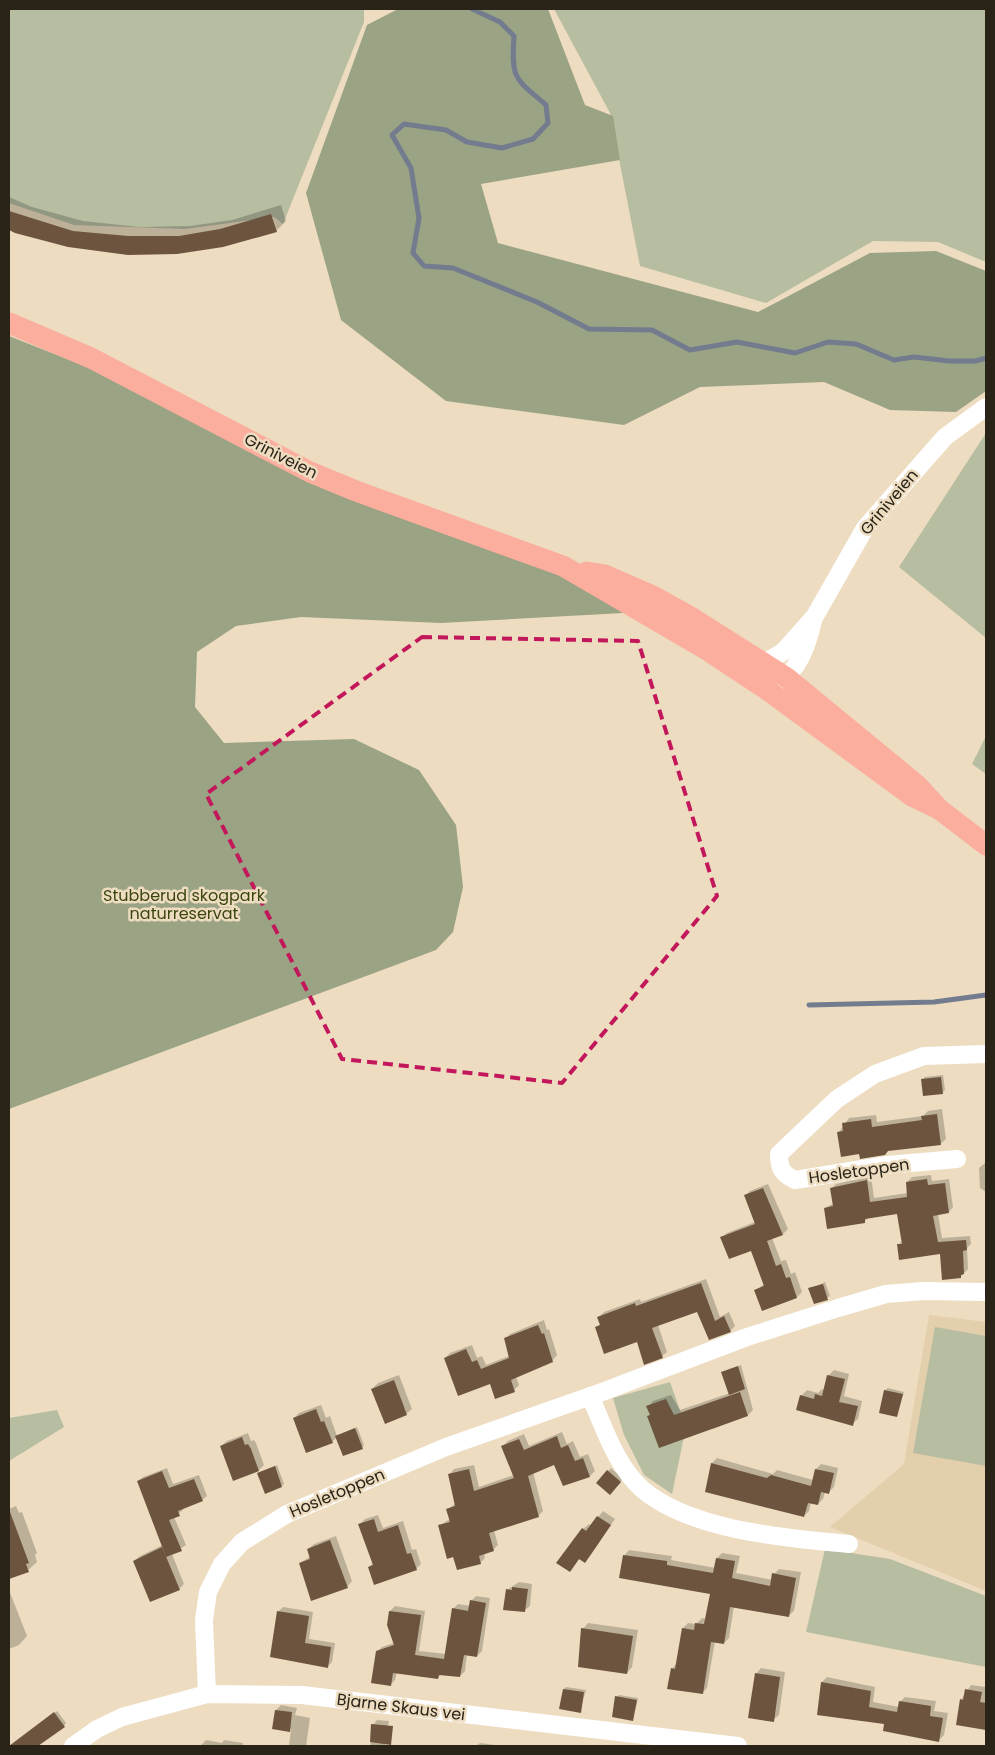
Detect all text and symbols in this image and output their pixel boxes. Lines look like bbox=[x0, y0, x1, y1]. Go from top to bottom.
street label: Griniveien bbox=[240, 428, 322, 484]
street label: Griniveien bbox=[855, 464, 923, 540]
park label: Stubberud skogpark naturreservat bbox=[103, 884, 266, 925]
street label: Hosletoppen bbox=[807, 1153, 911, 1189]
street label: Hosletoppen bbox=[286, 1463, 388, 1523]
street label: Bjarne Skaus vei bbox=[336, 1688, 466, 1726]

